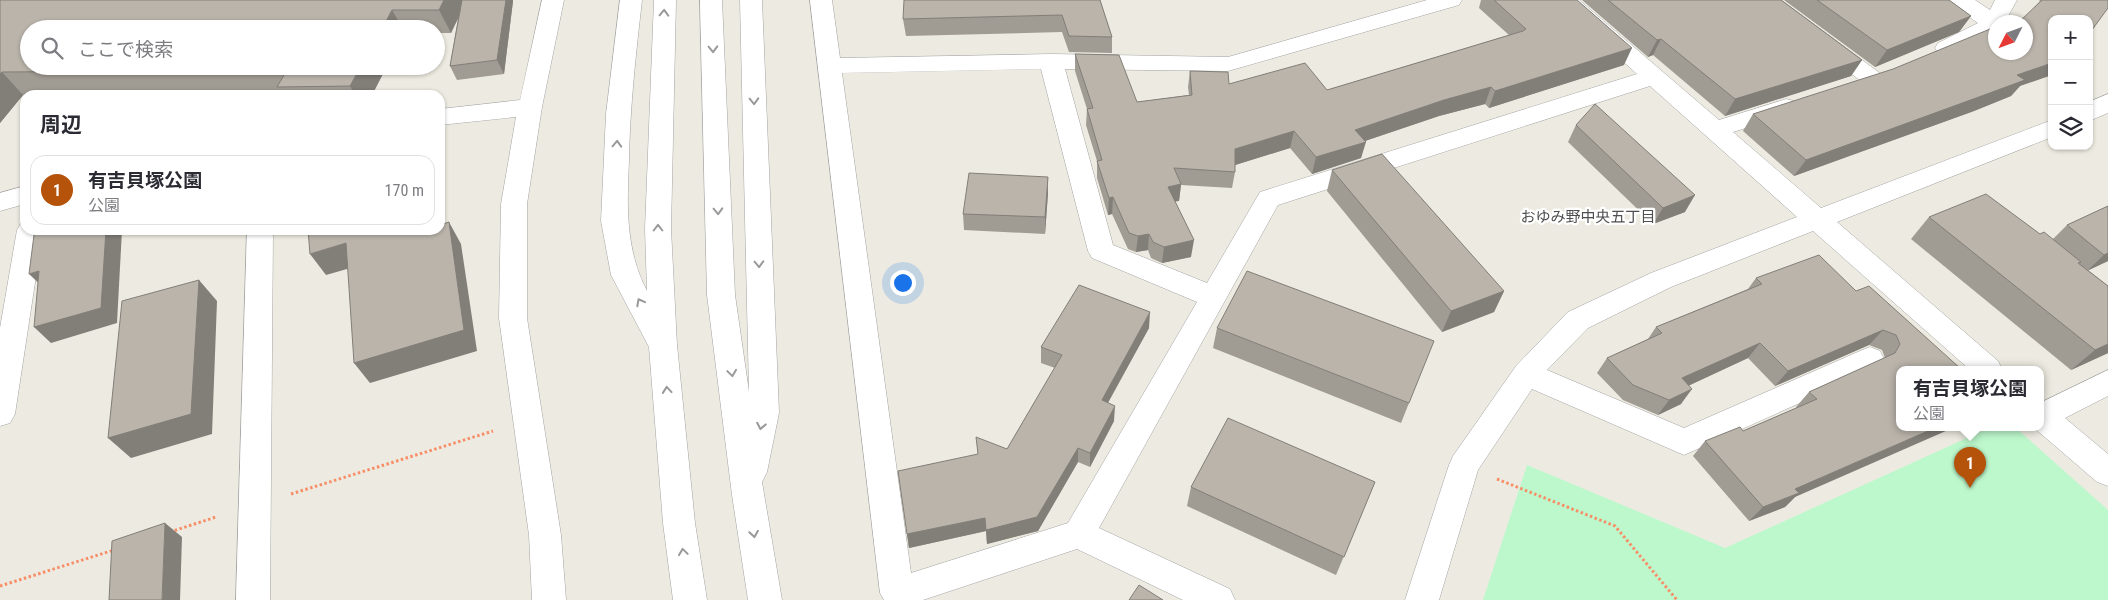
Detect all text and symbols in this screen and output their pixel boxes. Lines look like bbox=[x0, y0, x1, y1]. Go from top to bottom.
one-way arrow bbox=[659, 9, 670, 17]
north arrow bbox=[1988, 15, 2033, 60]
map controls bbox=[2048, 15, 2093, 150]
button: + bbox=[2048, 15, 2093, 60]
search box bbox=[20, 20, 445, 75]
icon: search bbox=[38, 34, 66, 62]
text: ここで検索 bbox=[78, 38, 173, 61]
one-way arrow bbox=[707, 45, 718, 53]
button: − bbox=[2048, 60, 2093, 105]
one-way arrow bbox=[749, 98, 759, 105]
button: layers bbox=[2048, 105, 2093, 150]
text: 周辺 bbox=[40, 113, 82, 137]
one-way arrow bbox=[612, 140, 622, 148]
text: 有吉貝塚公園 bbox=[88, 169, 202, 192]
text: 1 bbox=[53, 181, 61, 200]
text: 170 m bbox=[385, 181, 424, 200]
text: 公園 bbox=[88, 196, 120, 215]
one-way arrow bbox=[713, 207, 724, 215]
district label: おゆみ野中央五丁目 bbox=[1520, 208, 1656, 226]
one-way arrow bbox=[653, 224, 663, 232]
one-way arrow bbox=[754, 260, 764, 268]
your location bbox=[890, 270, 916, 296]
one-way arrow bbox=[636, 298, 646, 307]
popup bbox=[1896, 366, 2044, 431]
one-way arrow bbox=[726, 369, 736, 377]
text: 有吉貝塚公園 bbox=[1913, 377, 2027, 400]
one-way arrow bbox=[662, 386, 673, 394]
text: 公園 bbox=[1913, 404, 1945, 423]
one-way arrow bbox=[757, 421, 767, 430]
pin: 1 bbox=[1954, 447, 1986, 488]
one-way arrow bbox=[749, 529, 759, 538]
one-way arrow bbox=[678, 547, 689, 555]

